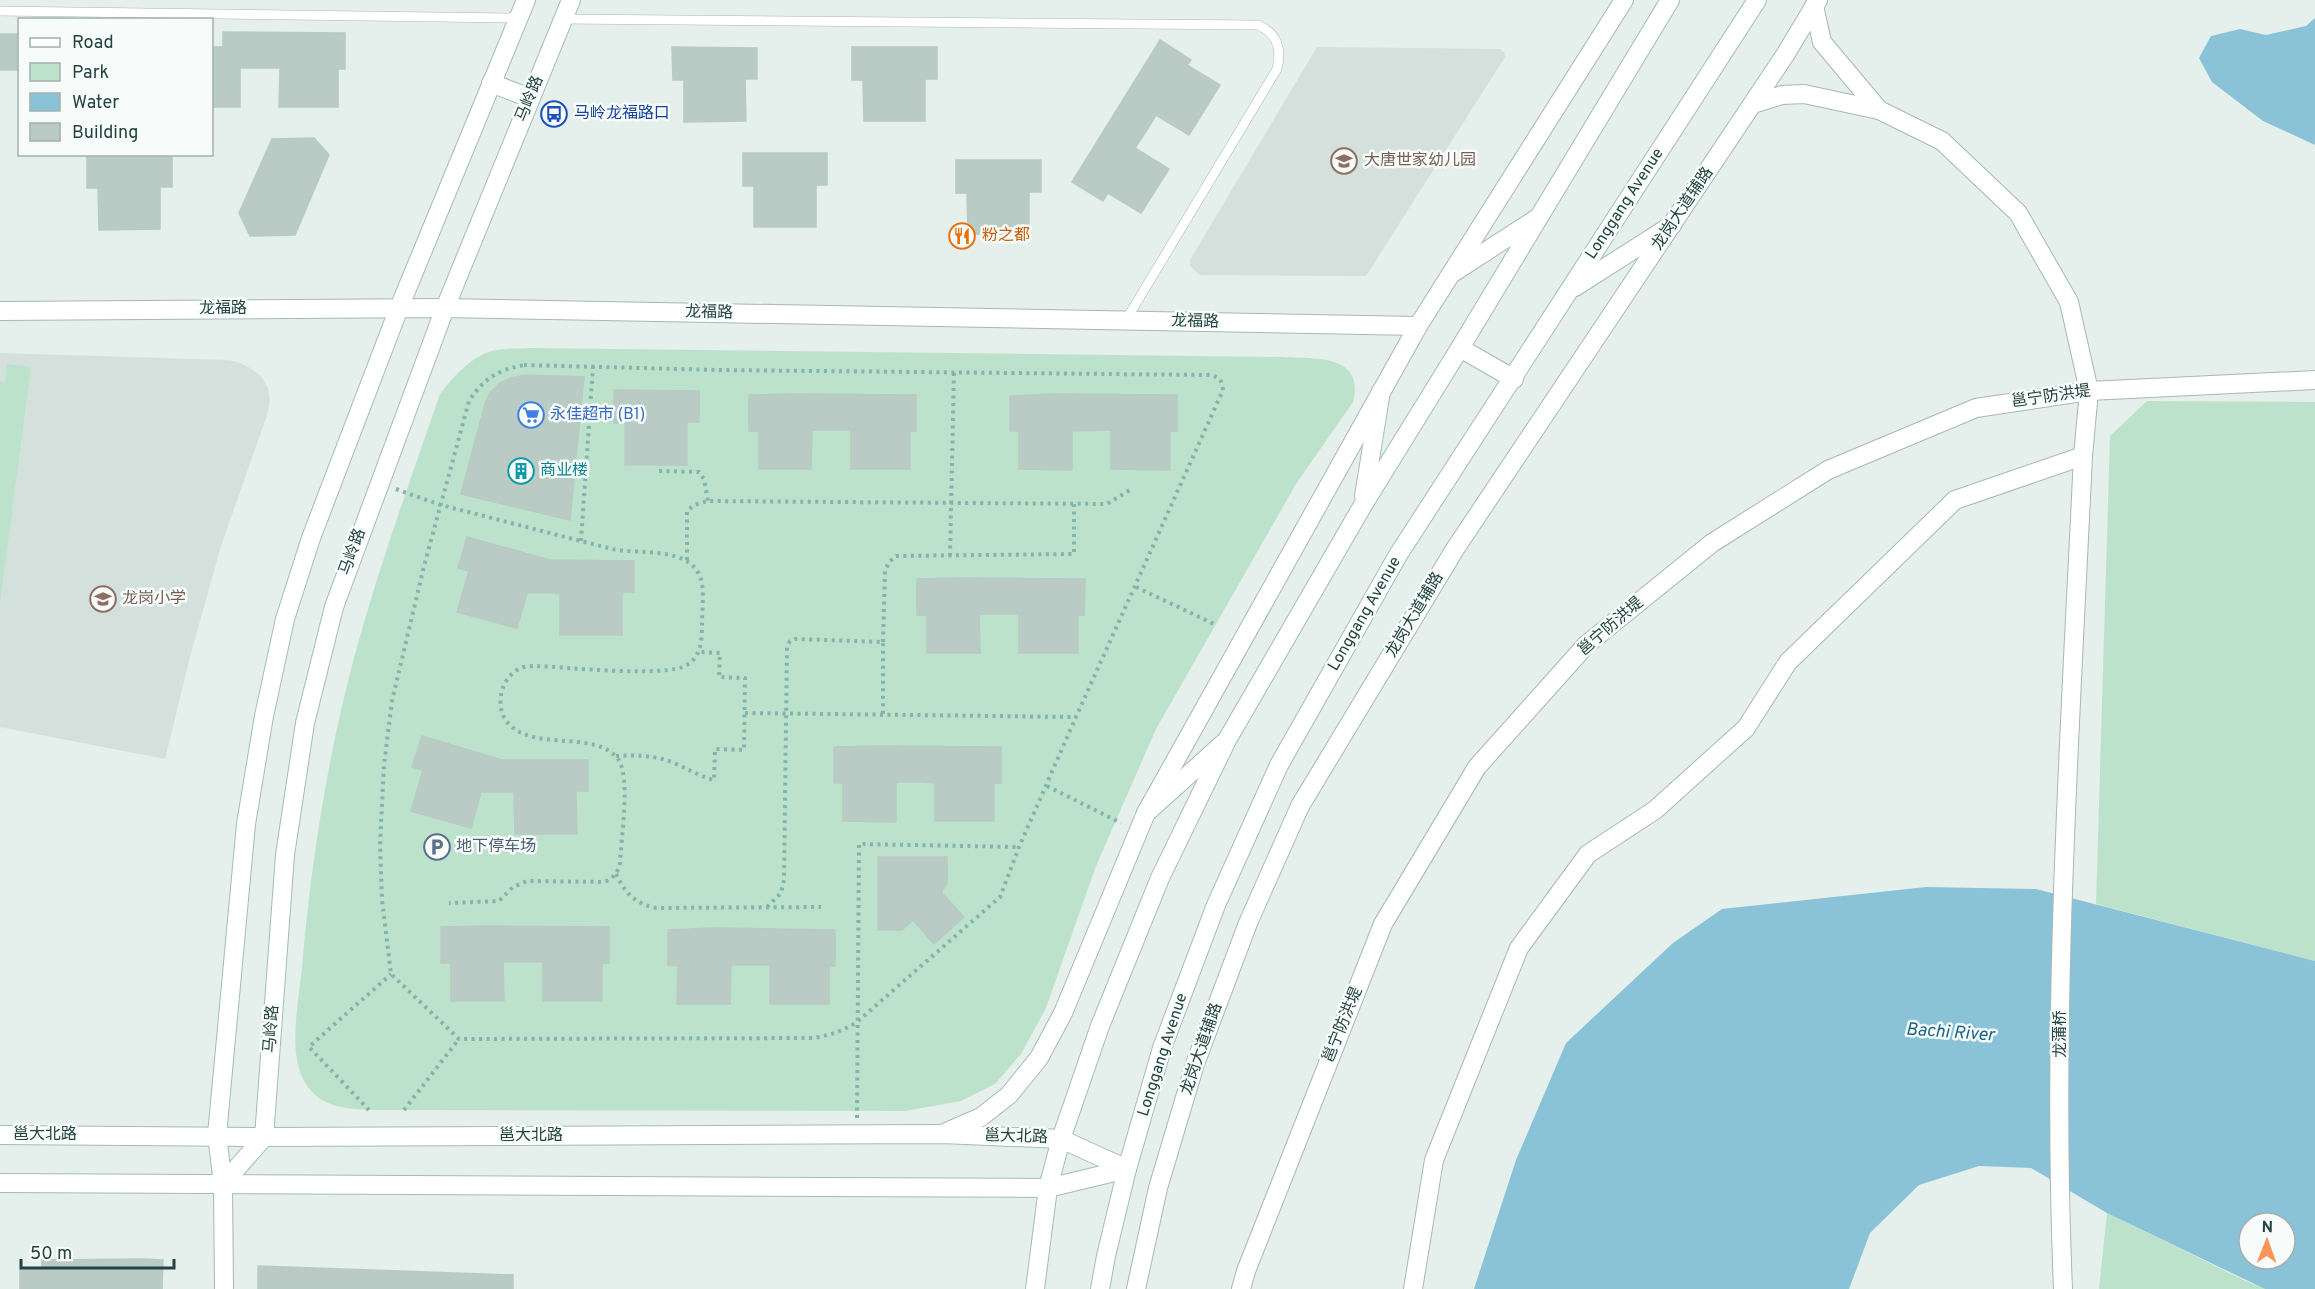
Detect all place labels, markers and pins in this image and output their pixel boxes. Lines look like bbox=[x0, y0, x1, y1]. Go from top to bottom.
bus stop icon: 马岭龙福路口 bbox=[539, 99, 569, 129]
place label: 马岭龙福路口 bbox=[574, 104, 670, 124]
school or university icon: 大唐世家幼儿园 bbox=[1329, 146, 1359, 176]
place label: 大唐世家幼儿园 bbox=[1364, 151, 1476, 171]
restaurant icon: 粉之都 bbox=[947, 221, 977, 251]
place label: 粉之都 bbox=[982, 226, 1030, 246]
supermarket icon: 永佳超市 (B1) bbox=[516, 400, 546, 430]
place label: 永佳超市 (B1) bbox=[550, 405, 645, 425]
building icon: 商业楼 bbox=[506, 456, 536, 486]
place label: 商业楼 bbox=[540, 461, 588, 481]
school or university icon: 龙岗小学 bbox=[88, 584, 118, 614]
place label: 龙岗小学 bbox=[122, 589, 186, 609]
parking icon: 地下停车场 bbox=[422, 832, 452, 862]
place label: 地下停车场 bbox=[456, 837, 536, 857]

